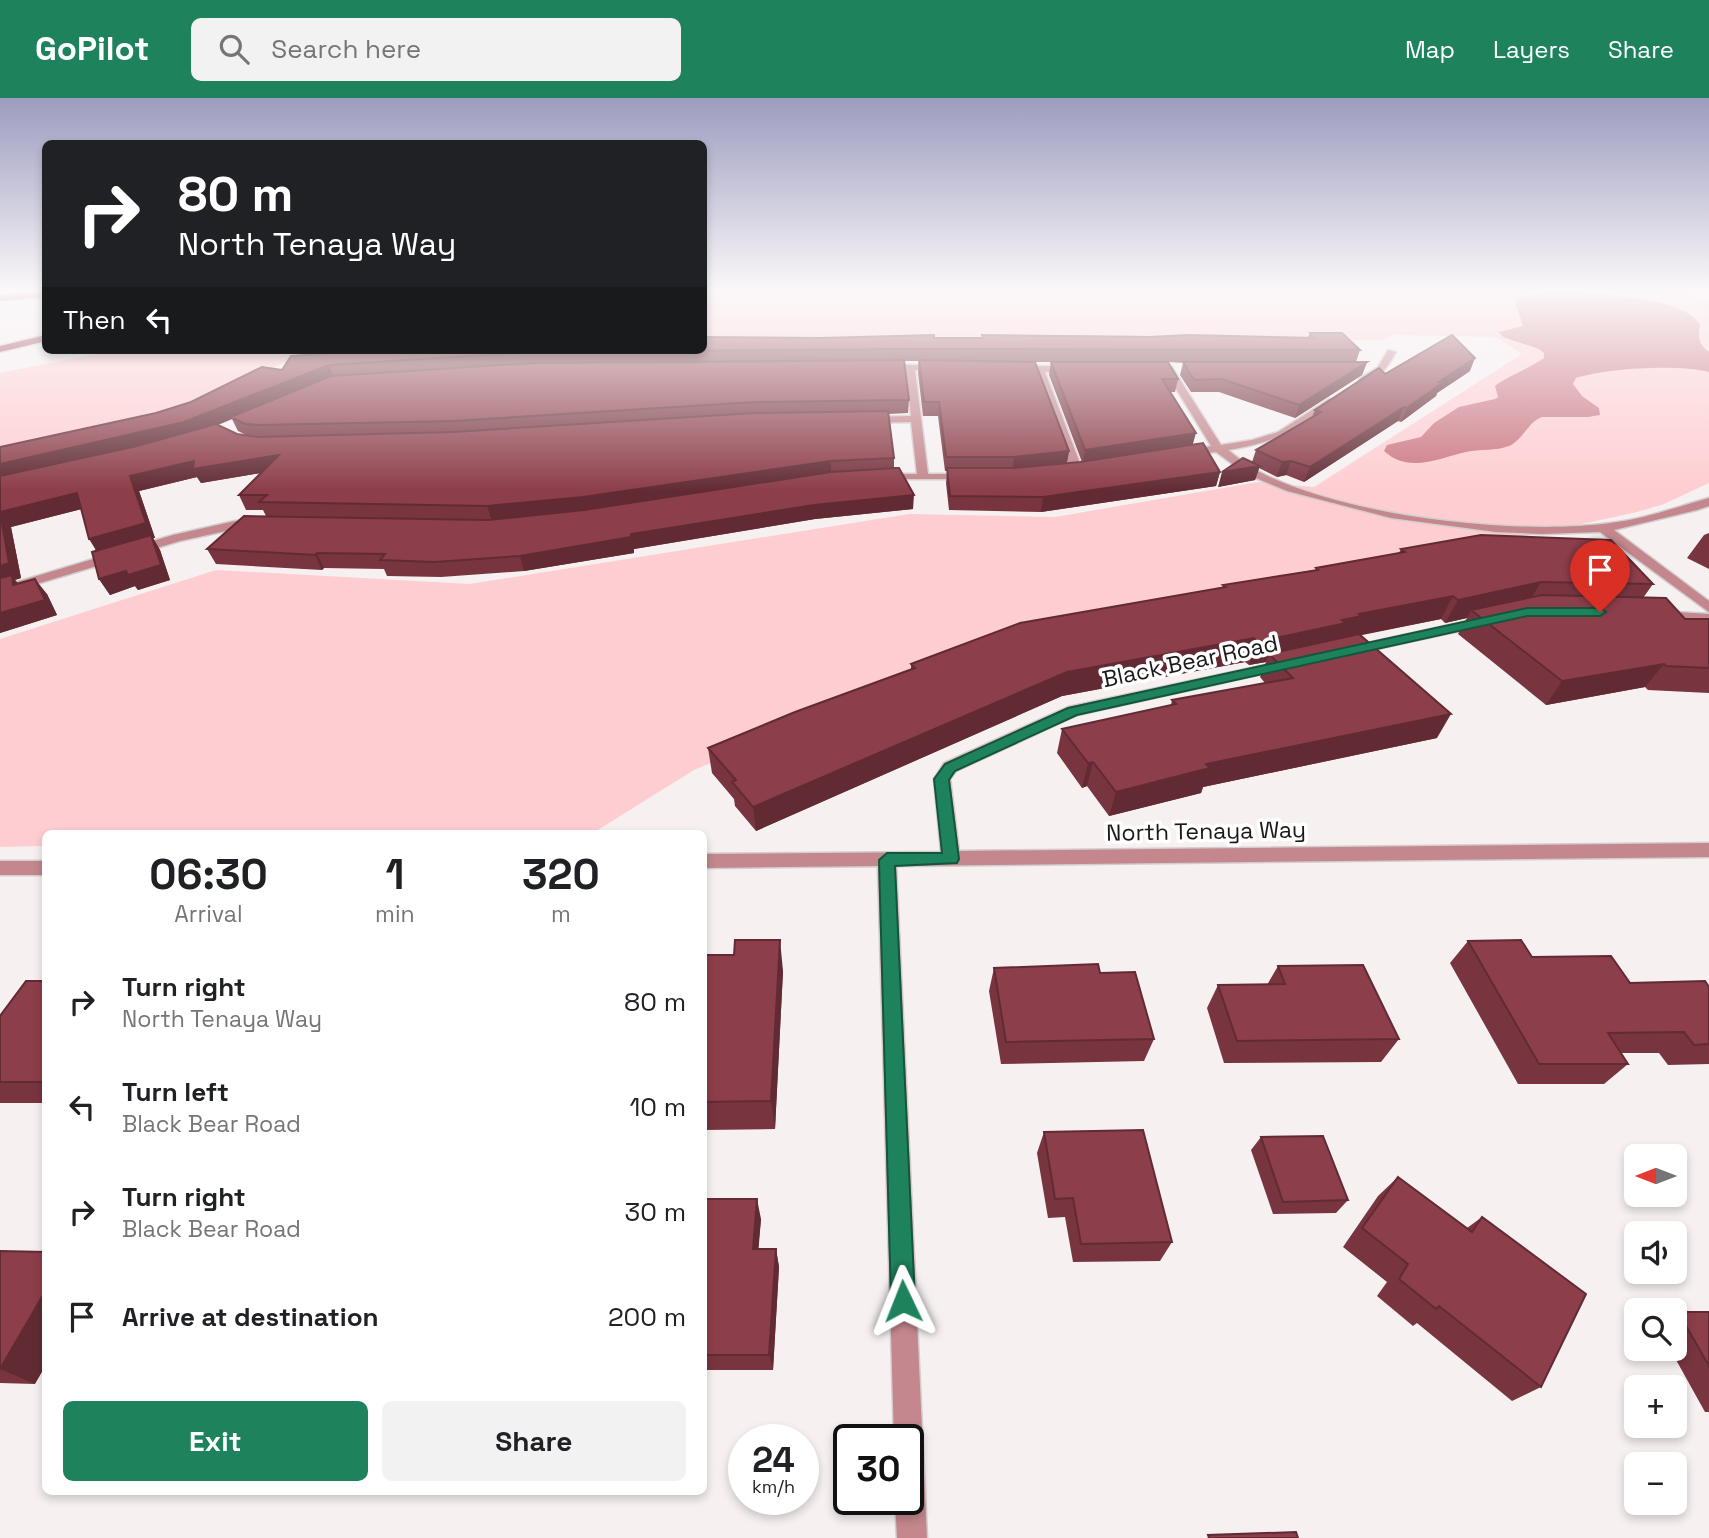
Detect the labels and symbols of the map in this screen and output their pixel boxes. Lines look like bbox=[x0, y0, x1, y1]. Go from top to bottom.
pin bbox=[1570, 540, 1630, 612]
street label: Black Bear Road bbox=[1099, 628, 1281, 694]
street label: North Tenaya Way bbox=[1106, 814, 1306, 848]
north arrow bbox=[1624, 1144, 1687, 1208]
position arrow bbox=[866, 1264, 940, 1338]
speed limit sign: 30 bbox=[833, 1424, 924, 1515]

